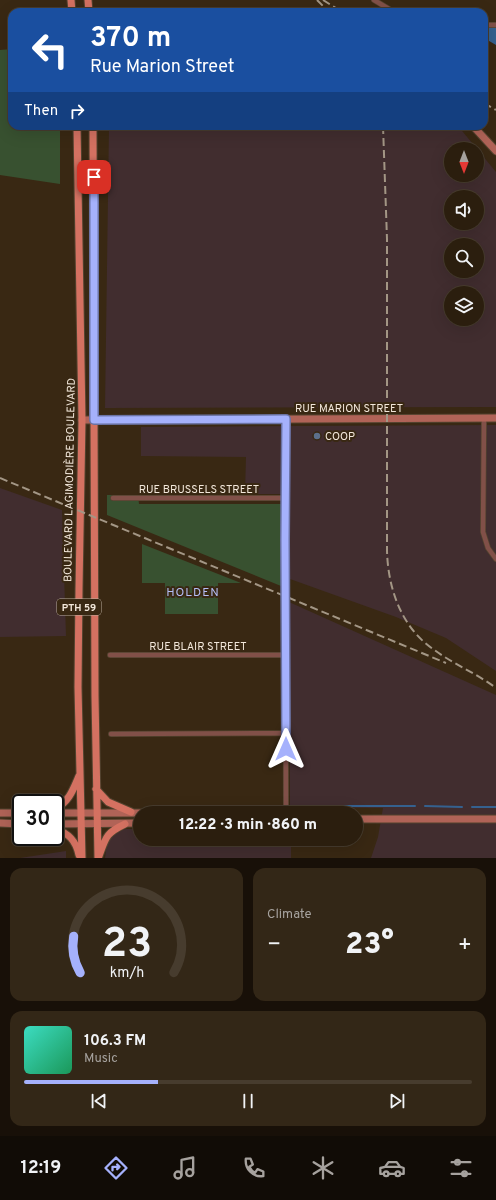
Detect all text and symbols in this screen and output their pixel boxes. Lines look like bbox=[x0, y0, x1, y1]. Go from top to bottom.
text: 370 m bbox=[90, 21, 171, 57]
icon: left bbox=[24, 24, 76, 76]
text: Rue Marion Street bbox=[90, 56, 235, 79]
icon: right bbox=[66, 100, 88, 122]
text: Then bbox=[24, 102, 58, 121]
north arrow bbox=[444, 142, 484, 182]
map controls bbox=[444, 142, 484, 326]
pin bbox=[77, 160, 111, 194]
icon: arrive bbox=[83, 166, 105, 188]
button: sound bbox=[444, 190, 484, 230]
button: search bbox=[444, 238, 484, 278]
button: layers bbox=[444, 286, 484, 326]
street label: BOULEVARD LAGIMODIÈRE BOULEVARD bbox=[60, 378, 79, 582]
street label: RUE MARION STREET bbox=[295, 402, 403, 416]
place label: COOP bbox=[325, 430, 355, 444]
marker: COOP bbox=[312, 431, 322, 441]
street label: RUE BRUSSELS STREET bbox=[139, 483, 259, 497]
district label: HOLDEN bbox=[166, 585, 220, 601]
road number: PTH 59 bbox=[57, 599, 101, 615]
street label: RUE BLAIR STREET bbox=[149, 640, 247, 654]
position arrow bbox=[265, 728, 307, 770]
speed limit sign: 30 bbox=[12, 794, 64, 846]
text: 12:22 · 3 min · 860 m bbox=[179, 816, 317, 835]
text: Climate bbox=[267, 907, 312, 923]
text: 23 bbox=[101, 918, 152, 971]
text: 23° bbox=[345, 927, 394, 964]
text: − bbox=[267, 932, 281, 959]
text: + bbox=[458, 932, 472, 959]
text: km/h bbox=[109, 963, 144, 981]
text: 106.3 FM bbox=[84, 1032, 146, 1051]
text: Music bbox=[84, 1051, 118, 1067]
icon: previous bbox=[88, 1090, 110, 1112]
icon: pause bbox=[237, 1090, 259, 1112]
icon: next bbox=[386, 1090, 408, 1112]
icon: directions bbox=[102, 1154, 130, 1182]
icon: music bbox=[171, 1154, 199, 1182]
icon: phone bbox=[240, 1154, 268, 1182]
icon: climate bbox=[309, 1154, 337, 1182]
icon: car bbox=[378, 1154, 406, 1182]
icon: filters bbox=[447, 1154, 475, 1182]
text: 12:19 bbox=[21, 1157, 61, 1180]

